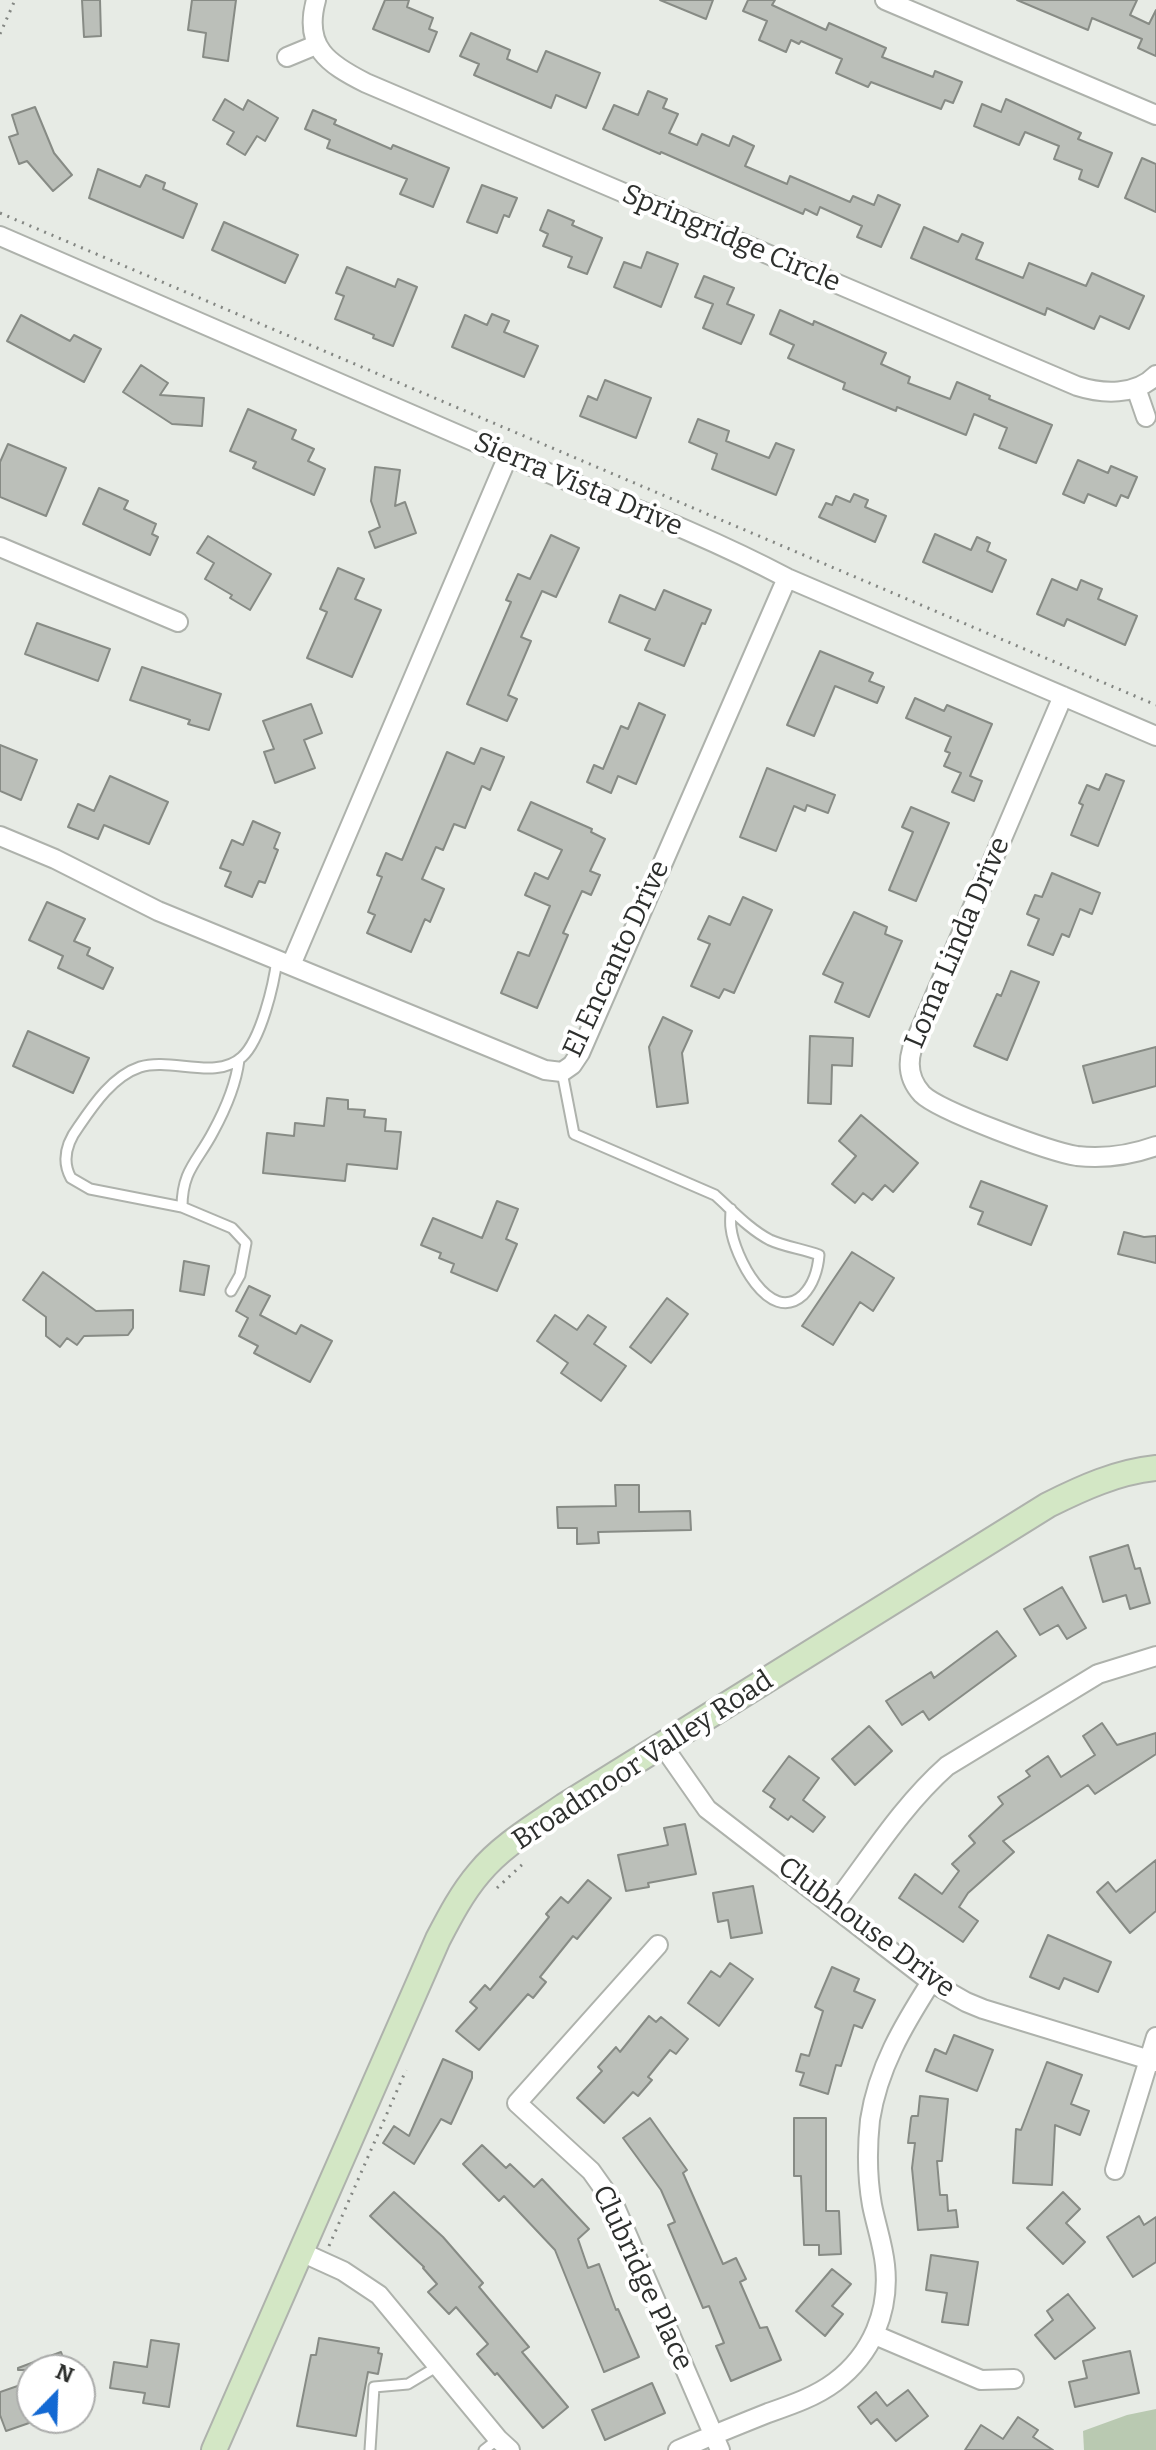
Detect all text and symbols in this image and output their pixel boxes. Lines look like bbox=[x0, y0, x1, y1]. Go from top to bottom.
street label: Springridge Circle bbox=[617, 178, 845, 300]
street label: Sierra Vista Drive bbox=[469, 426, 687, 544]
street label: Loma Linda Drive bbox=[898, 832, 1018, 1054]
street label: El Encanto Drive bbox=[557, 855, 677, 1063]
street label: Broadmoor Valley Road bbox=[507, 1664, 779, 1858]
street label: Clubhouse Drive bbox=[771, 1850, 961, 2006]
street label: Clubridge Place bbox=[584, 2180, 700, 2376]
north arrow bbox=[16, 2354, 96, 2434]
text: N bbox=[52, 2358, 78, 2389]

